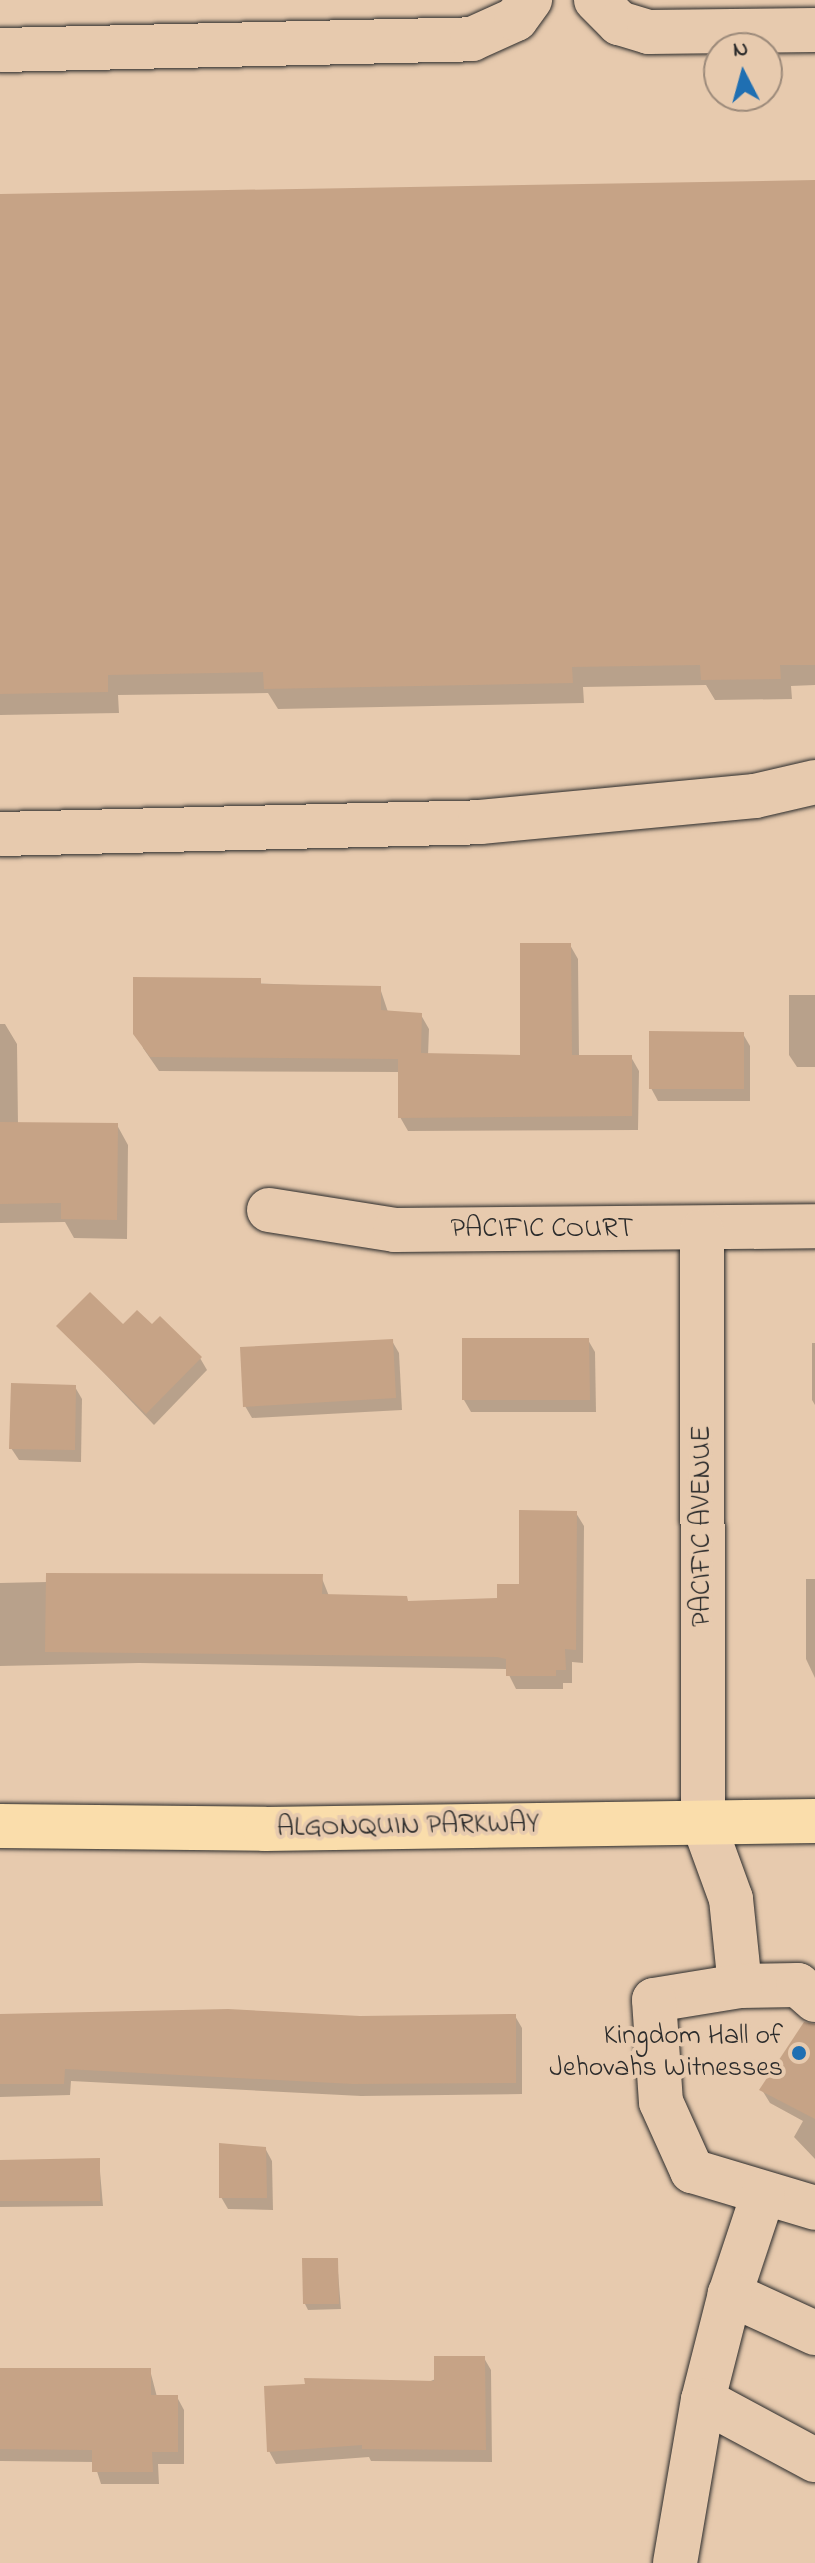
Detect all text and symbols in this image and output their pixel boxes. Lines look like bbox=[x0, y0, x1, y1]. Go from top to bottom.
north arrow bbox=[703, 32, 783, 112]
text: N bbox=[732, 33, 750, 67]
street label: PACIFIC COURT bbox=[451, 1213, 633, 1247]
street label: PACIFIC AVENUE bbox=[686, 1425, 720, 1627]
street label: ALGONQUIN PARKWAY bbox=[277, 1808, 539, 1846]
place label: Kingdom Hall of Jehovahs Witnesses bbox=[549, 2020, 783, 2086]
marker: Kingdom Hall of Jehovahs Witnesses bbox=[790, 2044, 808, 2062]

